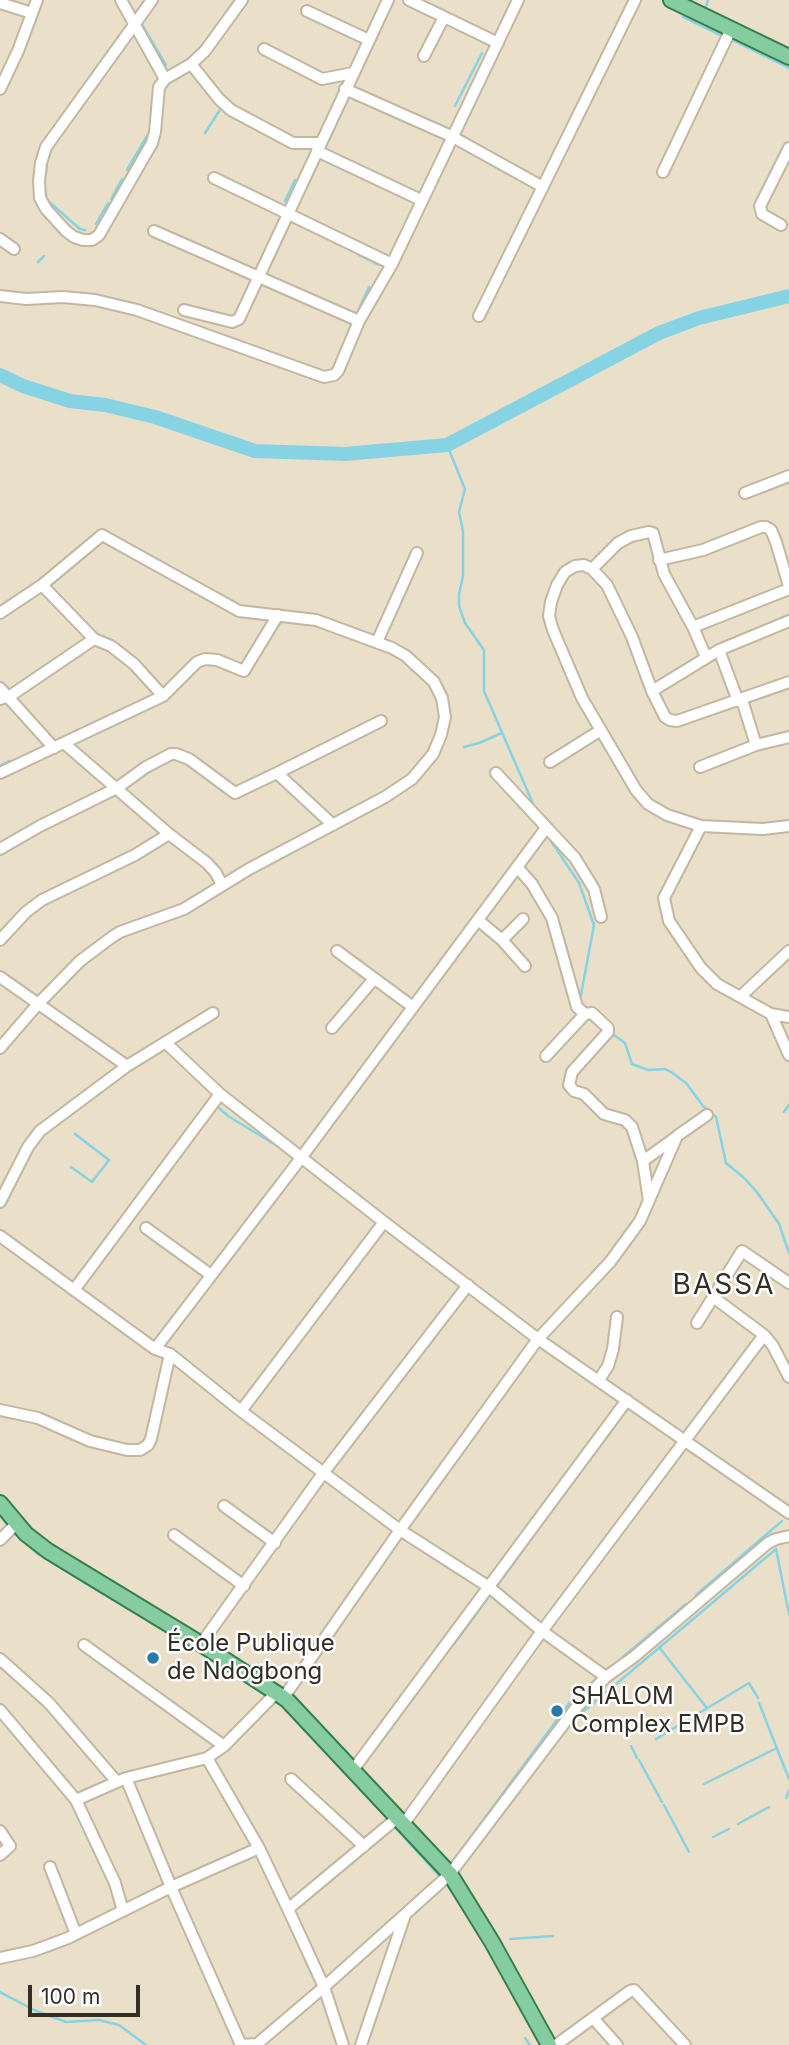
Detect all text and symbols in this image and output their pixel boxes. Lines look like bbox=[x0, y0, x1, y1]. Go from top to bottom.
district label: BASSA bbox=[673, 1269, 775, 1303]
place label: École Publique de Ndogbong bbox=[167, 1630, 335, 1686]
marker: École Publique de Ndogbong bbox=[145, 1650, 161, 1666]
place label: SHALOM Complex EMPB bbox=[571, 1683, 745, 1739]
marker: SHALOM Complex EMPB bbox=[549, 1703, 565, 1719]
scale bar bbox=[32, 1972, 144, 2016]
text: 100 m bbox=[41, 1984, 100, 2009]

